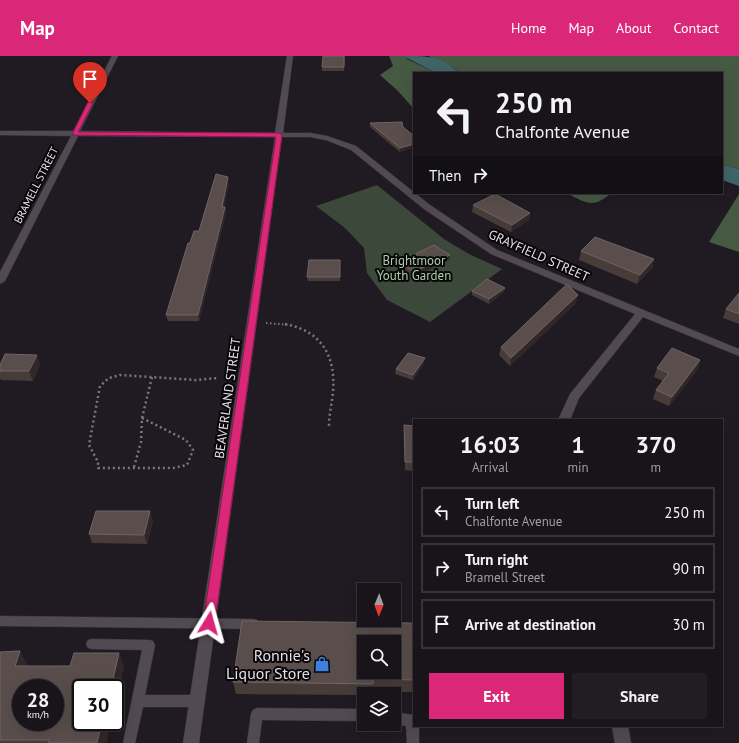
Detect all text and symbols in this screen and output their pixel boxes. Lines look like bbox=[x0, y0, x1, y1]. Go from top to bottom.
text: Map bbox=[20, 16, 55, 40]
text: Home bbox=[511, 19, 546, 37]
text: Map bbox=[568, 19, 594, 37]
text: About bbox=[616, 19, 652, 37]
text: Contact bbox=[674, 19, 719, 37]
pin bbox=[73, 62, 107, 103]
icon: arrive bbox=[79, 68, 101, 90]
text: 250 m bbox=[495, 84, 572, 121]
icon: left bbox=[429, 88, 481, 140]
text: Chalfonte Avenue bbox=[495, 120, 630, 143]
street label: BRAMELL STREET bbox=[11, 144, 61, 226]
icon: right bbox=[469, 164, 491, 186]
text: Then bbox=[429, 166, 461, 185]
street label: GRAYFIELD STREET bbox=[486, 226, 592, 285]
park label: Brightmoor Youth Garden bbox=[377, 252, 451, 284]
street label: BEAVERLAND STREET bbox=[211, 337, 244, 460]
text: 16:03 bbox=[460, 429, 521, 460]
text: 1 bbox=[571, 429, 585, 460]
text: 370 bbox=[635, 429, 676, 460]
text: Arrival bbox=[472, 459, 508, 476]
text: min bbox=[567, 459, 589, 476]
text: m bbox=[651, 459, 661, 476]
text: Turn left bbox=[465, 494, 519, 513]
icon: left bbox=[431, 501, 453, 523]
text: 250 m bbox=[664, 503, 705, 522]
text: Chalfonte Avenue bbox=[465, 513, 562, 530]
text: Turn right bbox=[465, 550, 528, 569]
icon: right bbox=[431, 557, 453, 579]
text: 90 m bbox=[672, 559, 705, 578]
text: Bramell Street bbox=[465, 569, 545, 586]
north arrow bbox=[357, 583, 401, 627]
map controls bbox=[357, 583, 401, 731]
position arrow bbox=[188, 602, 230, 644]
icon: arrive bbox=[431, 613, 453, 635]
text: Arrive at destination bbox=[465, 615, 596, 634]
text: 30 m bbox=[672, 615, 705, 634]
button: search bbox=[357, 635, 401, 679]
place label: Ronnie's Liquor Store bbox=[226, 645, 310, 683]
shop icon: Ronnie's Liquor Store bbox=[313, 655, 331, 673]
button: Exit bbox=[429, 673, 564, 719]
button: Share bbox=[572, 673, 707, 719]
speed limit sign: 30 bbox=[72, 679, 124, 731]
text: 28 bbox=[27, 687, 49, 713]
button: layers bbox=[357, 687, 401, 731]
text: km/h bbox=[27, 708, 49, 721]

